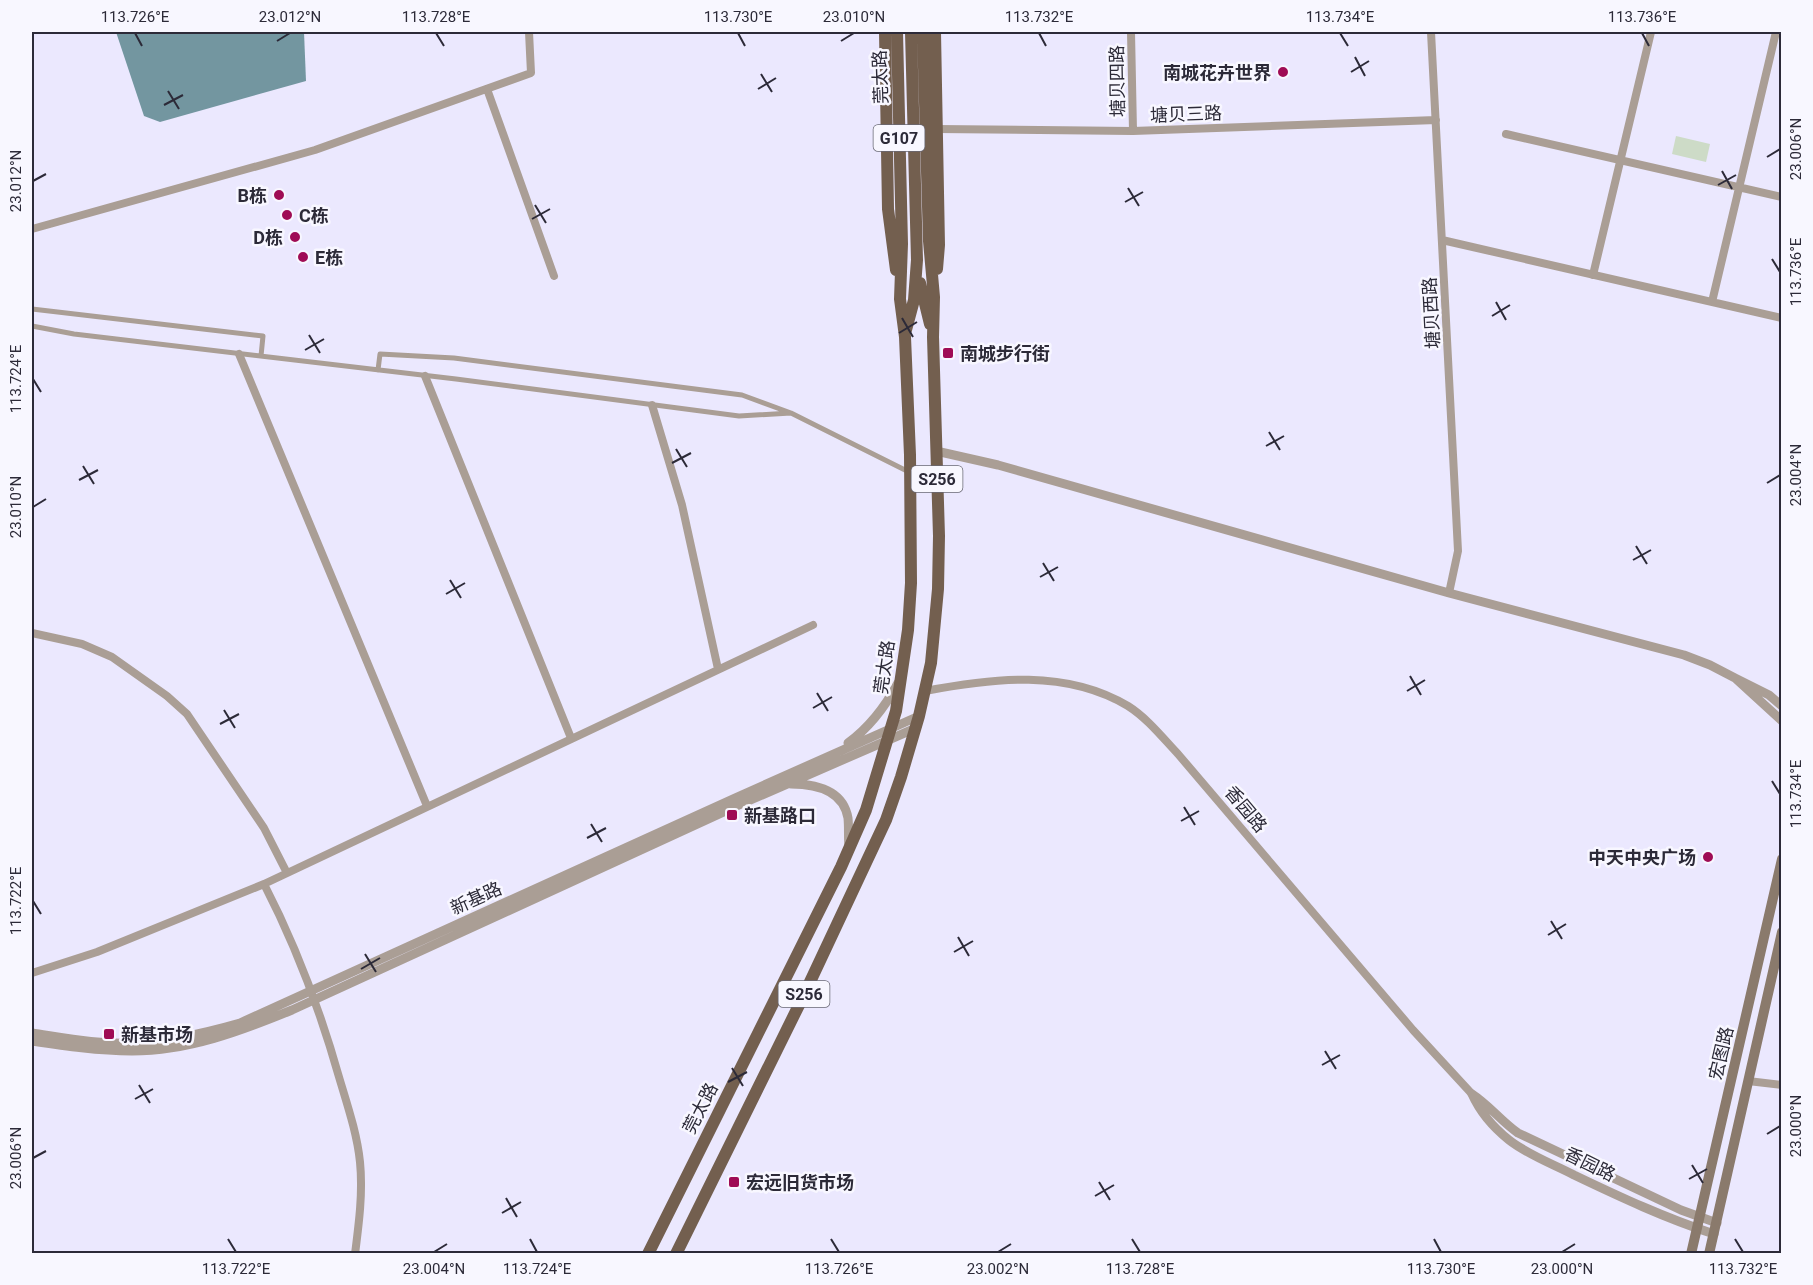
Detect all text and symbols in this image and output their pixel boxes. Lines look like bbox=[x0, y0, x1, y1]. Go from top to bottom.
text: 113.726°E bbox=[101, 8, 170, 26]
text: 23.012°N bbox=[259, 8, 321, 26]
text: 113.728°E bbox=[402, 8, 471, 26]
text: 113.730°E bbox=[704, 8, 773, 26]
text: 23.010°N bbox=[823, 8, 885, 26]
text: 113.732°E bbox=[1005, 8, 1074, 26]
text: 113.734°E bbox=[1306, 8, 1375, 26]
text: 113.736°E bbox=[1608, 8, 1677, 26]
street label: 塘贝四路 bbox=[1106, 45, 1128, 117]
street label: 莞太路 bbox=[869, 50, 891, 104]
place label: 南城花卉世界 bbox=[1163, 62, 1271, 83]
marker: 南城花卉世界 bbox=[1276, 65, 1290, 79]
street label: 塘贝三路 bbox=[1150, 102, 1222, 126]
text: 23.006°N bbox=[1787, 118, 1805, 180]
road number: G107 bbox=[874, 125, 924, 151]
text: 23.012°N bbox=[7, 150, 25, 212]
place label: B栋 bbox=[238, 185, 267, 206]
marker: B栋 bbox=[272, 188, 286, 202]
place label: C栋 bbox=[299, 205, 329, 226]
marker: C栋 bbox=[280, 208, 294, 222]
place label: D栋 bbox=[253, 227, 283, 248]
marker: D栋 bbox=[288, 230, 302, 244]
text: 113.736°E bbox=[1787, 237, 1805, 306]
place label: E栋 bbox=[315, 247, 343, 268]
marker: E栋 bbox=[296, 250, 310, 264]
street label: 塘贝西路 bbox=[1419, 276, 1443, 350]
place label: 南城步行街 bbox=[960, 343, 1050, 364]
text: 113.724°E bbox=[7, 344, 25, 413]
marker: 南城步行街 bbox=[941, 346, 955, 360]
text: 23.004°N bbox=[1787, 444, 1805, 506]
road number: S256 bbox=[912, 466, 962, 492]
text: 23.010°N bbox=[7, 476, 25, 538]
street label: 莞太路 bbox=[870, 639, 898, 695]
text: 113.734°E bbox=[1787, 759, 1805, 828]
street label: 香园路 bbox=[1221, 782, 1271, 836]
place label: 新基路口 bbox=[744, 805, 816, 826]
marker: 新基路口 bbox=[725, 808, 739, 822]
place label: 中天中央广场 bbox=[1588, 847, 1696, 868]
marker: 中天中央广场 bbox=[1701, 850, 1715, 864]
text: 113.722°E bbox=[7, 866, 25, 935]
street label: 新基路 bbox=[447, 877, 505, 919]
road number: S256 bbox=[778, 981, 830, 1007]
place label: 新基市场 bbox=[121, 1024, 193, 1045]
street label: 宏图路 bbox=[1705, 1024, 1737, 1082]
marker: 新基市场 bbox=[102, 1027, 116, 1041]
street label: 莞太路 bbox=[678, 1079, 722, 1137]
text: 23.000°N bbox=[1787, 1095, 1805, 1157]
text: 23.006°N bbox=[7, 1127, 25, 1189]
street label: 香园路 bbox=[1561, 1143, 1619, 1185]
place label: 宏远旧货市场 bbox=[746, 1172, 854, 1193]
marker: 宏远旧货市场 bbox=[727, 1175, 741, 1189]
text: 113.722°E bbox=[202, 1260, 271, 1278]
text: 23.004°N bbox=[403, 1260, 465, 1278]
text: 113.724°E bbox=[503, 1260, 572, 1278]
text: 113.726°E bbox=[805, 1260, 874, 1278]
text: 23.002°N bbox=[967, 1260, 1029, 1278]
text: 113.728°E bbox=[1106, 1260, 1175, 1278]
text: 113.730°E bbox=[1407, 1260, 1476, 1278]
text: 23.000°N bbox=[1531, 1260, 1593, 1278]
text: 113.732°E bbox=[1709, 1260, 1778, 1278]

